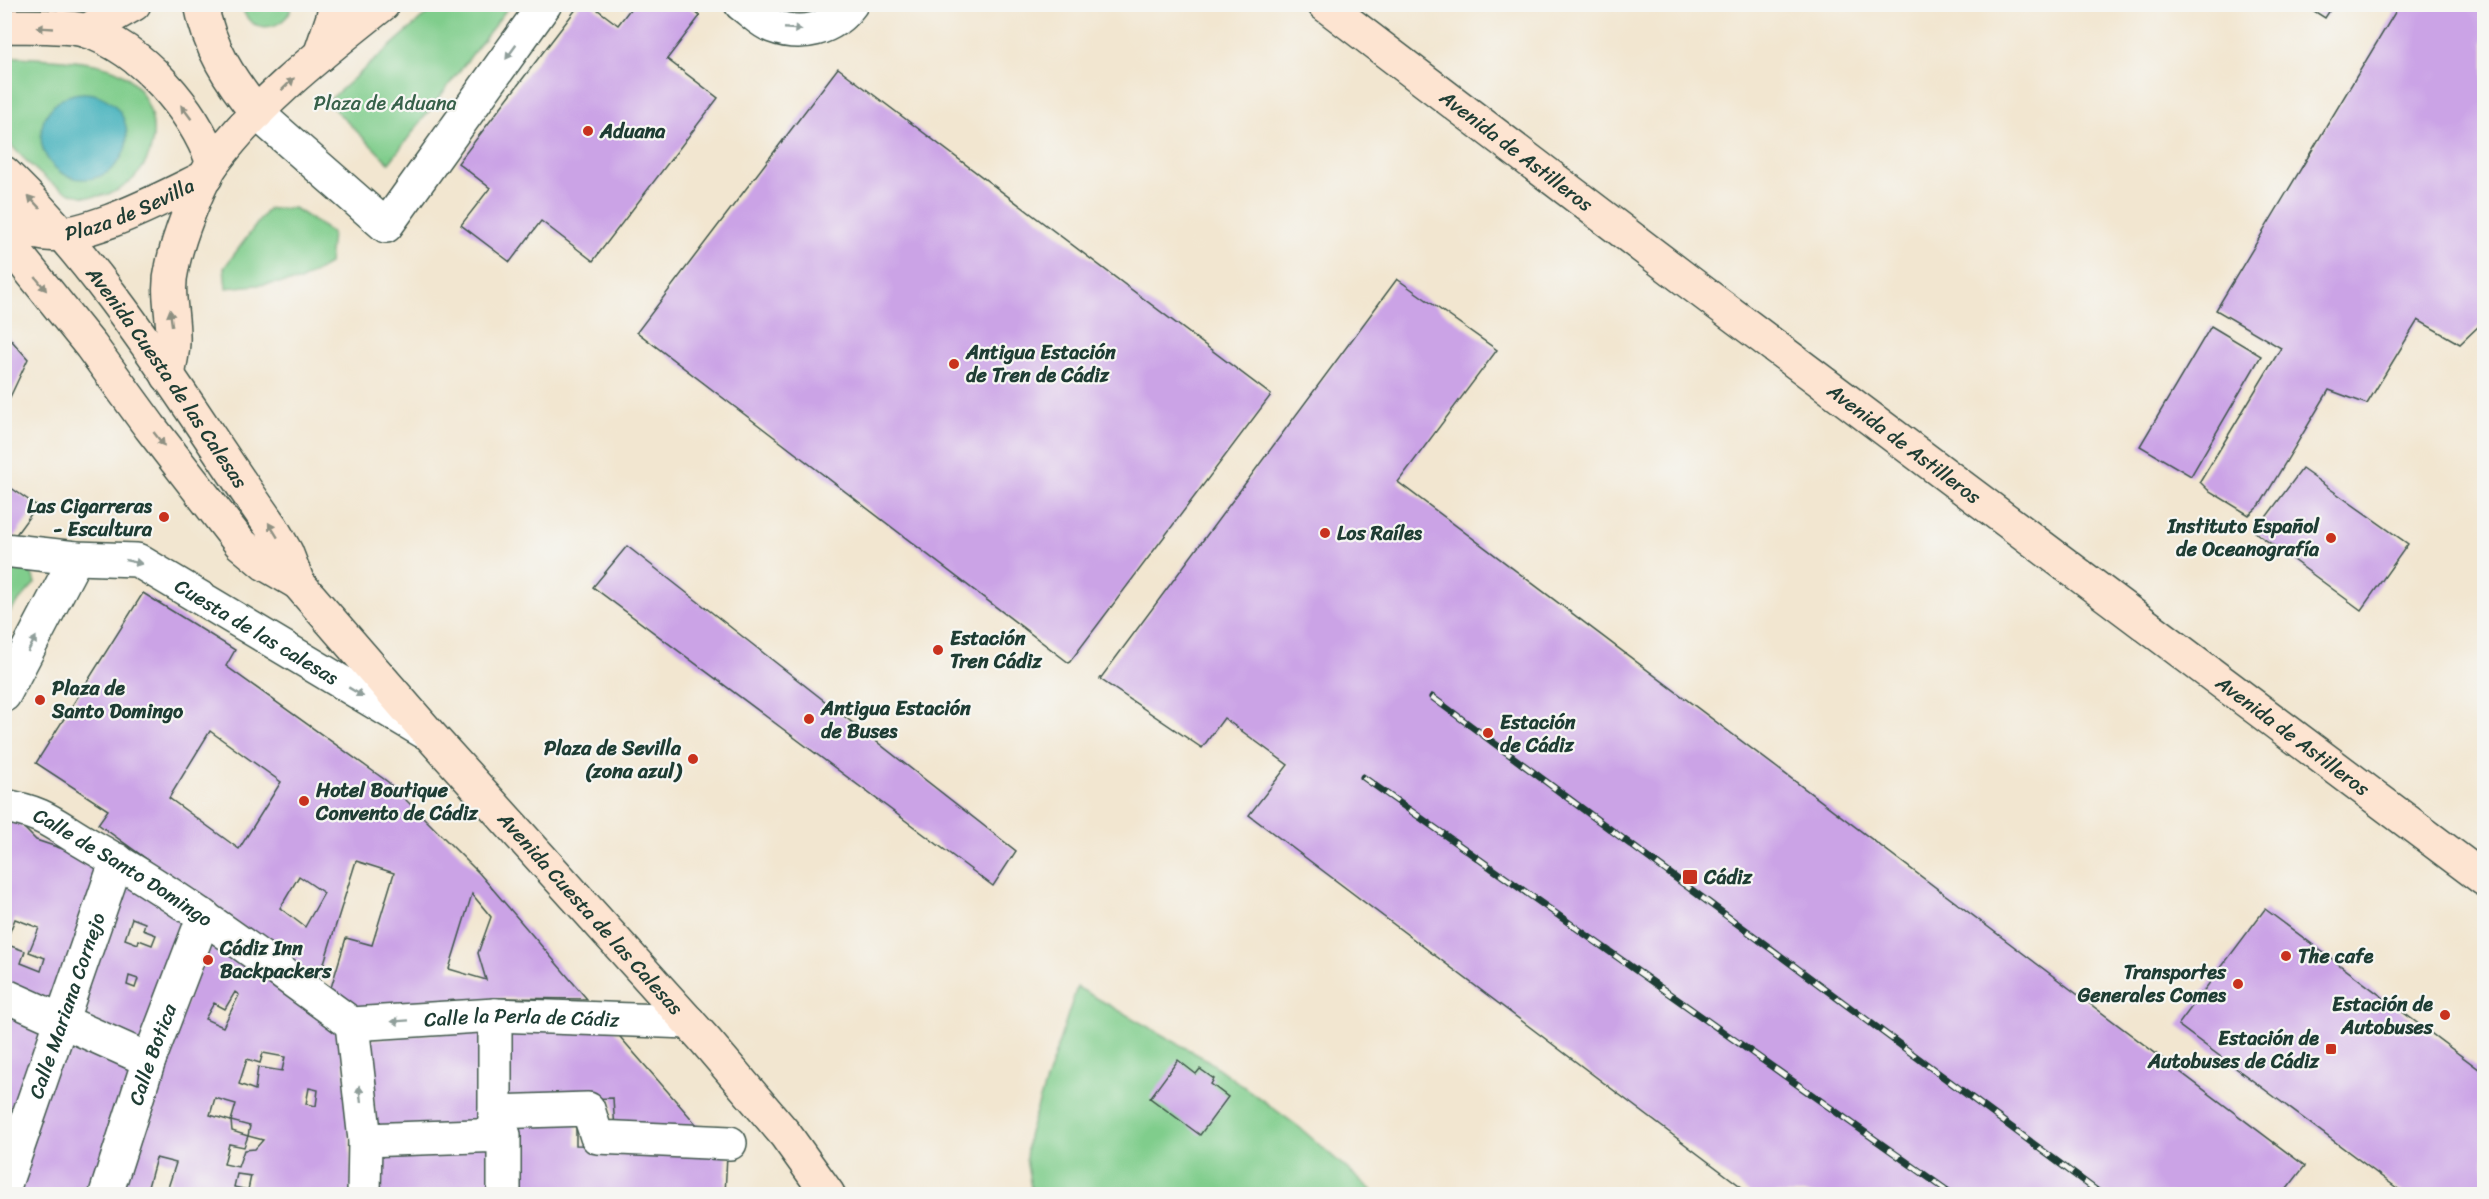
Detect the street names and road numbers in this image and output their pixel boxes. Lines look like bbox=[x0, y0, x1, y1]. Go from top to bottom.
street label: Avenida de Astilleros bbox=[1431, 80, 1601, 221]
street label: Plaza de Sevilla bbox=[62, 168, 200, 251]
street label: Avenida Cuesta de las Calesas bbox=[76, 258, 258, 496]
street label: Avenida de Astilleros bbox=[1819, 373, 1990, 514]
street label: Cuesta de las calesas bbox=[168, 569, 346, 695]
street label: Avenida de Astilleros bbox=[2207, 665, 2378, 806]
street label: Calle de Santo Domingo bbox=[28, 798, 220, 936]
street label: Avenida Cuesta de las Calesas bbox=[488, 803, 693, 1024]
street label: Calle Mariana Cornejo bbox=[18, 908, 115, 1103]
street label: Calle la Perla de Cádiz bbox=[423, 997, 620, 1037]
street label: Calle Botica bbox=[118, 998, 187, 1110]

